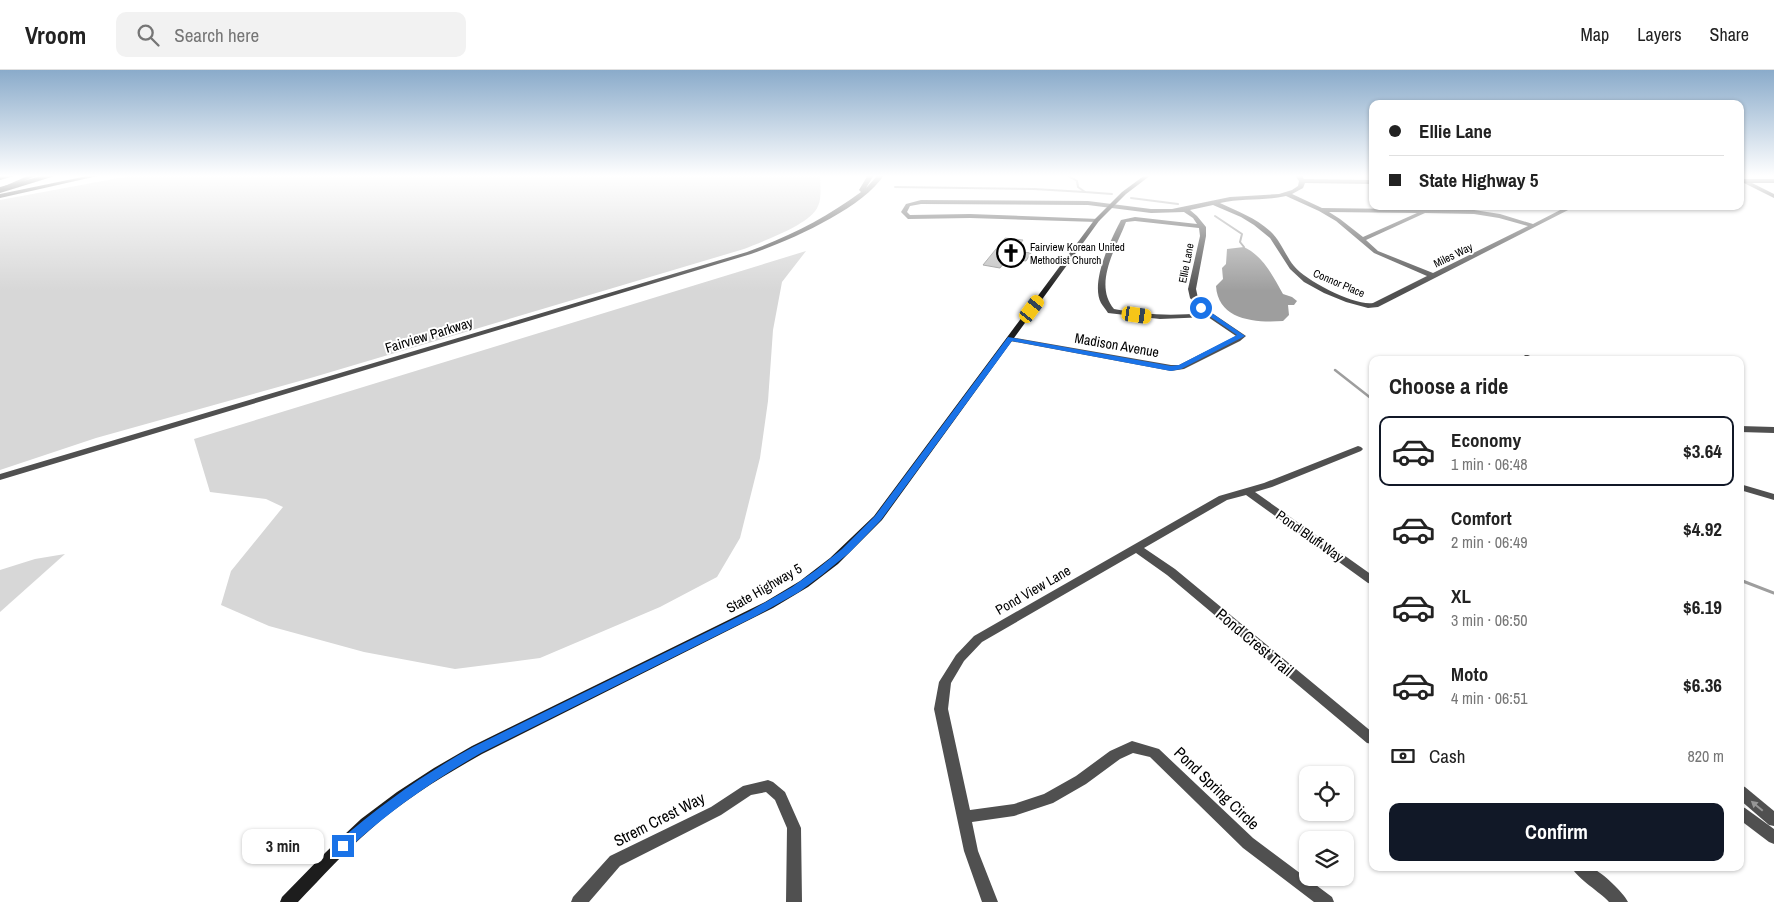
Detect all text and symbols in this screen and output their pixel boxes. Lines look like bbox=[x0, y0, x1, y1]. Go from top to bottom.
search box bbox=[116, 12, 466, 57]
text: Vroom bbox=[25, 19, 86, 51]
icon: search bbox=[134, 21, 162, 49]
text: Search here bbox=[174, 22, 259, 48]
text: Map bbox=[1581, 22, 1609, 47]
text: Layers bbox=[1637, 22, 1682, 47]
text: Share bbox=[1710, 22, 1749, 47]
text: Ellie Lane bbox=[1419, 118, 1492, 144]
text: State Highway 5 bbox=[1419, 167, 1539, 193]
church icon: Fairview Korean United Methodist Church bbox=[996, 238, 1026, 268]
street label: Miles Way bbox=[1431, 239, 1475, 270]
place label: Fairview Korean United Methodist Church bbox=[1030, 240, 1125, 267]
street label: Ellie Lane bbox=[1175, 242, 1197, 284]
street label: Connor Place bbox=[1311, 266, 1367, 300]
car bbox=[1016, 293, 1047, 325]
route start bbox=[1190, 297, 1212, 319]
car bbox=[1121, 305, 1152, 325]
street label: Fairview Parkway bbox=[383, 313, 475, 357]
street label: Madison Avenue bbox=[1073, 329, 1161, 361]
text: Choose a ride bbox=[1389, 371, 1508, 401]
text: Economy bbox=[1451, 427, 1521, 453]
icon: car bbox=[1391, 429, 1436, 474]
text: $3.64 bbox=[1683, 438, 1722, 464]
text: 1 min · 06:48 bbox=[1451, 453, 1528, 475]
text: Comfort bbox=[1451, 505, 1512, 531]
street label: Pond Bluff Way bbox=[1273, 506, 1348, 566]
icon: car bbox=[1391, 507, 1436, 552]
text: $4.92 bbox=[1683, 516, 1722, 542]
text: 2 min · 06:49 bbox=[1451, 531, 1528, 553]
street label: State Highway 5 bbox=[723, 559, 805, 617]
street label: Pond View Lane bbox=[992, 561, 1074, 619]
text: XL bbox=[1451, 583, 1471, 609]
icon: car bbox=[1391, 585, 1436, 630]
text: $6.19 bbox=[1683, 594, 1722, 620]
street label: Pond Crest Trail bbox=[1212, 603, 1298, 681]
text: 3 min · 06:50 bbox=[1451, 609, 1528, 631]
text: Moto bbox=[1451, 661, 1488, 687]
icon: car bbox=[1391, 663, 1436, 708]
text: $6.36 bbox=[1683, 672, 1722, 698]
text: 4 min · 06:51 bbox=[1451, 687, 1528, 709]
street label: Pond Spring Circle bbox=[1169, 742, 1265, 834]
icon: cash bbox=[1389, 742, 1417, 770]
text: Cash bbox=[1429, 743, 1465, 769]
text: 820 m bbox=[1688, 745, 1724, 767]
map controls bbox=[1299, 766, 1354, 886]
button: locate bbox=[1299, 766, 1354, 821]
street label: Strem Crest Way bbox=[610, 786, 709, 851]
one-way arrow bbox=[1751, 800, 1764, 811]
button: Confirm bbox=[1389, 803, 1724, 861]
callout: 3 min bbox=[243, 828, 326, 864]
button: layers bbox=[1299, 831, 1354, 886]
text: 3 min bbox=[266, 835, 300, 857]
route end bbox=[332, 835, 354, 857]

